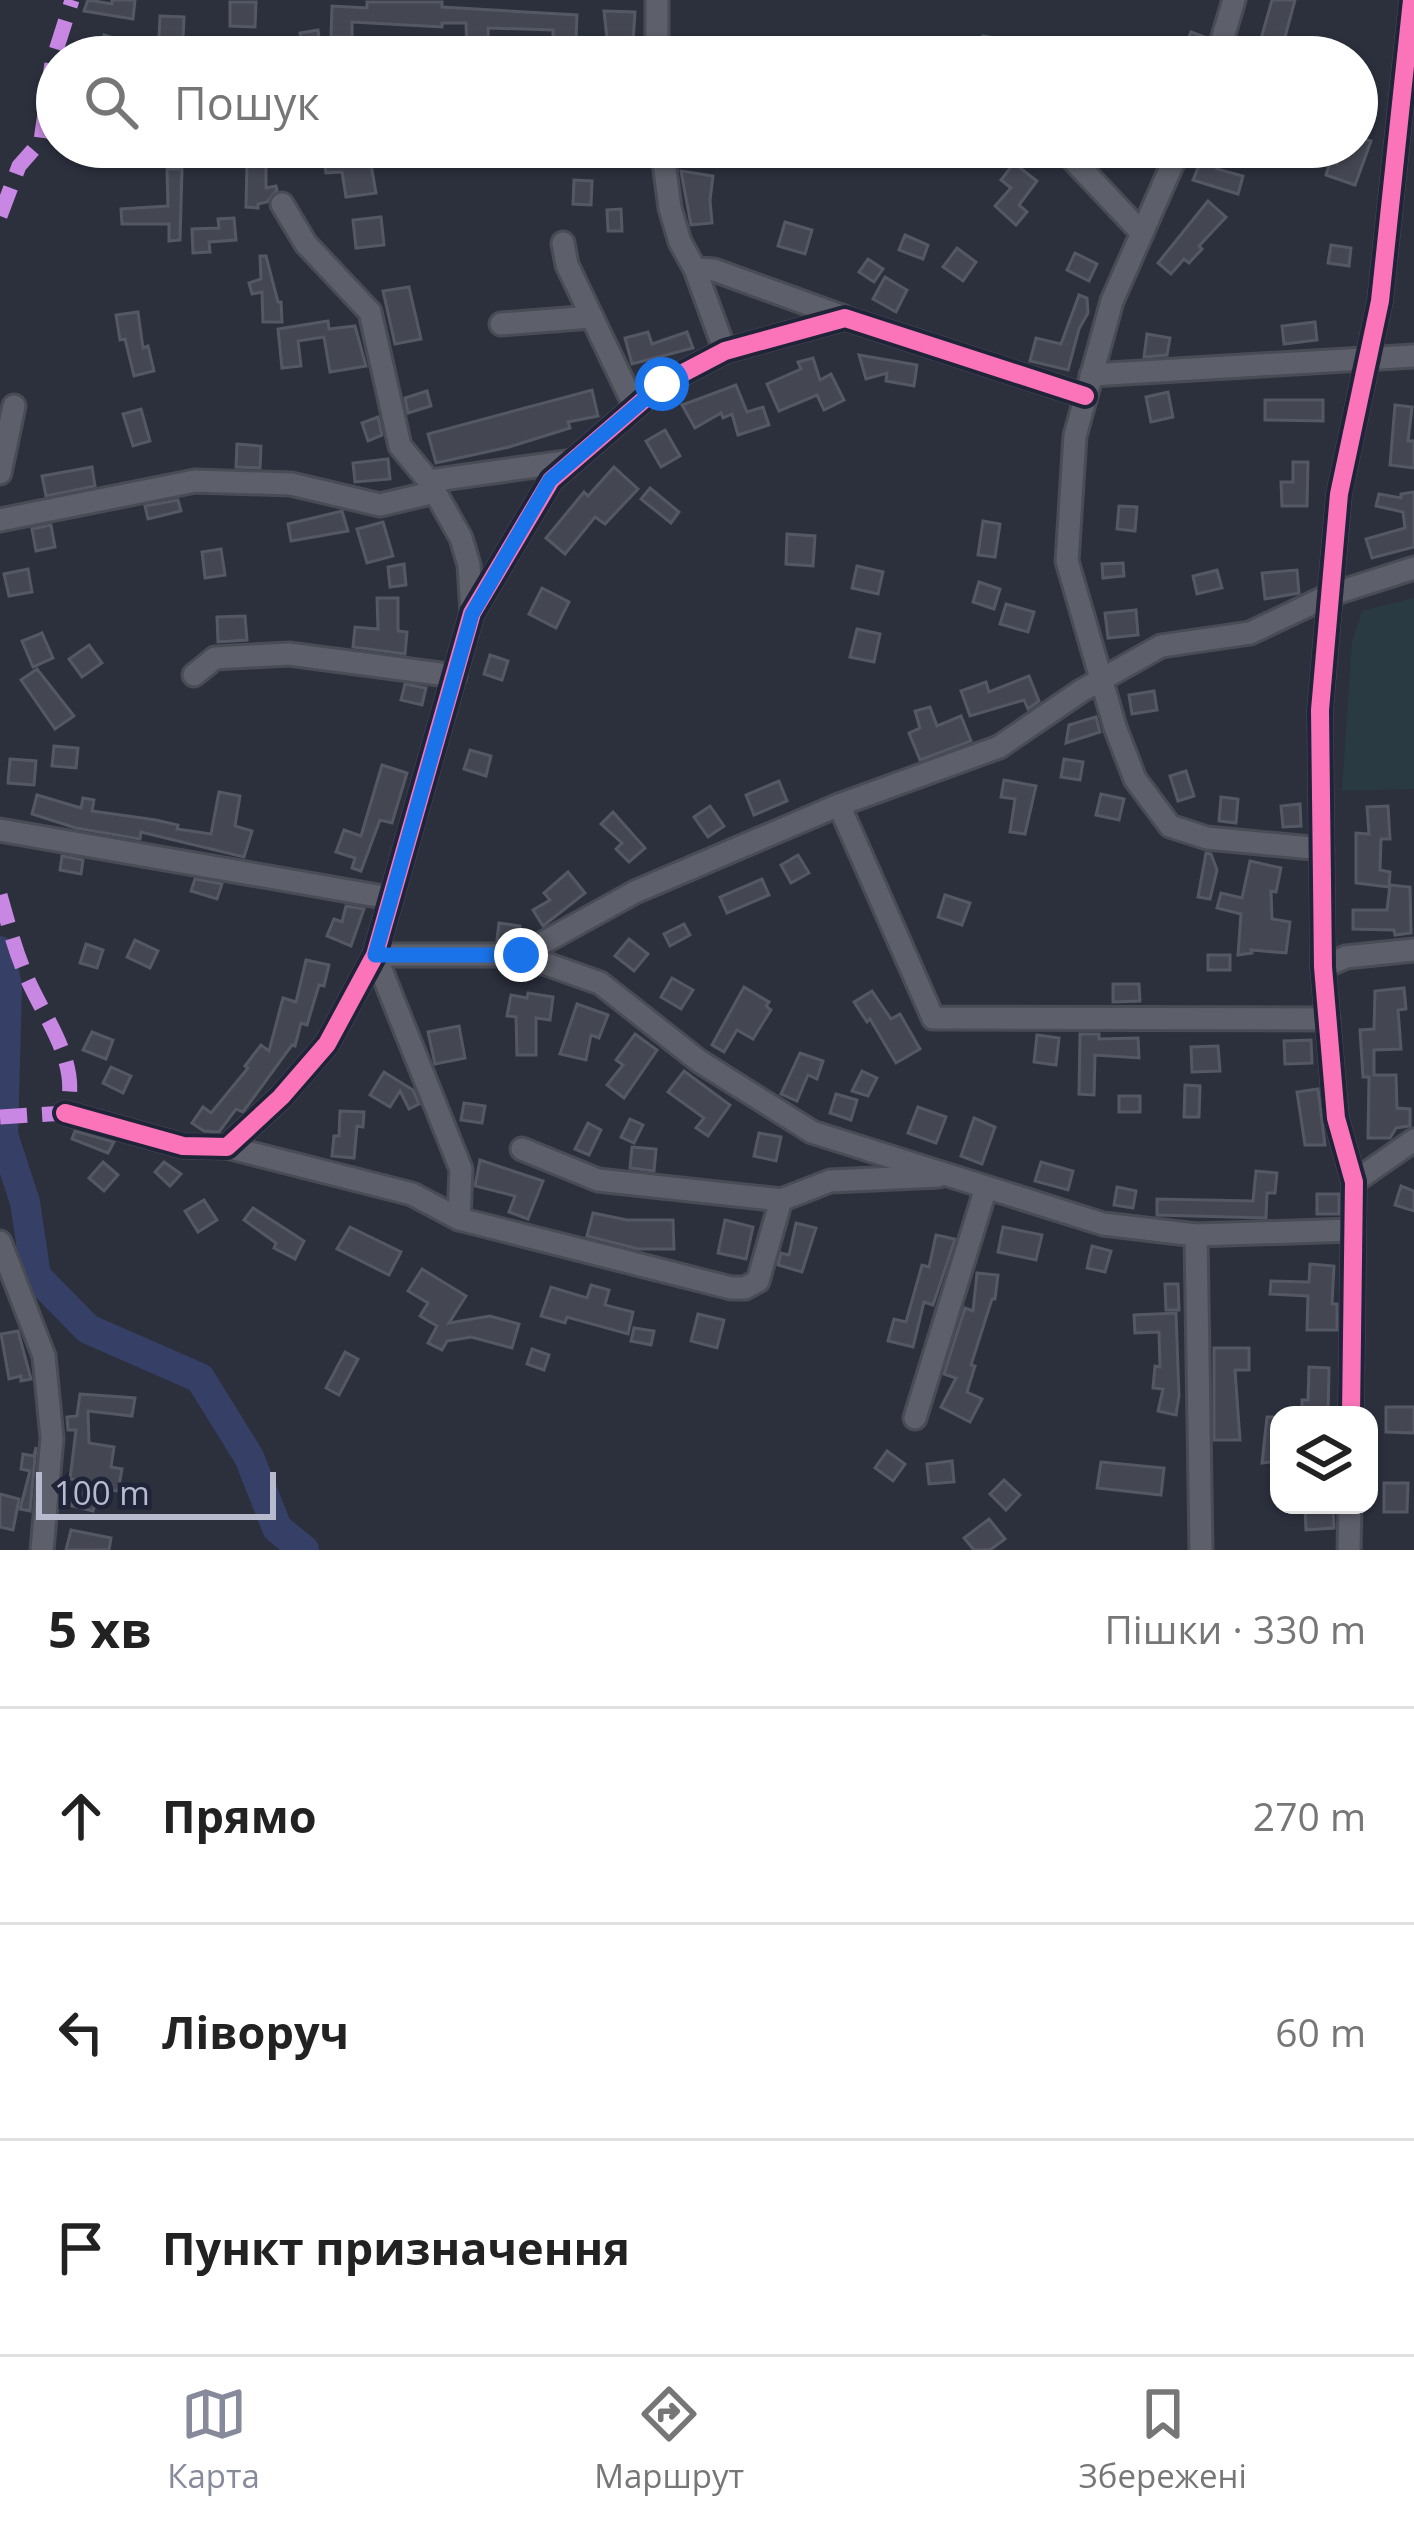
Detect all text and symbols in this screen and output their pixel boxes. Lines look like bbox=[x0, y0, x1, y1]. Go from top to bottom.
search box bbox=[36, 36, 1378, 168]
icon: search bbox=[78, 69, 144, 135]
text: Пошук bbox=[174, 72, 320, 133]
route start bbox=[635, 357, 689, 411]
route end bbox=[494, 928, 548, 982]
map controls bbox=[1270, 1406, 1378, 1514]
button: layers bbox=[1270, 1406, 1378, 1514]
scale bar bbox=[36, 1466, 276, 1519]
text: 100 m bbox=[54, 1470, 150, 1515]
text: 5 хв bbox=[48, 1593, 152, 1663]
text: Пішки · 330 m bbox=[1104, 1602, 1366, 1655]
icon: ahead bbox=[48, 1783, 114, 1849]
text: Прямо bbox=[162, 1785, 317, 1846]
text: 270 m bbox=[1253, 1789, 1366, 1842]
icon: left bbox=[48, 1999, 114, 2065]
text: Ліворуч bbox=[162, 2001, 349, 2062]
text: 60 m bbox=[1275, 2005, 1366, 2058]
icon: arrive bbox=[48, 2215, 114, 2281]
text: Пункт призначення bbox=[162, 2217, 630, 2278]
tab: Карта bbox=[167, 2381, 260, 2498]
tab: Маршрут bbox=[594, 2381, 744, 2498]
tab: Збережені bbox=[1079, 2381, 1247, 2498]

